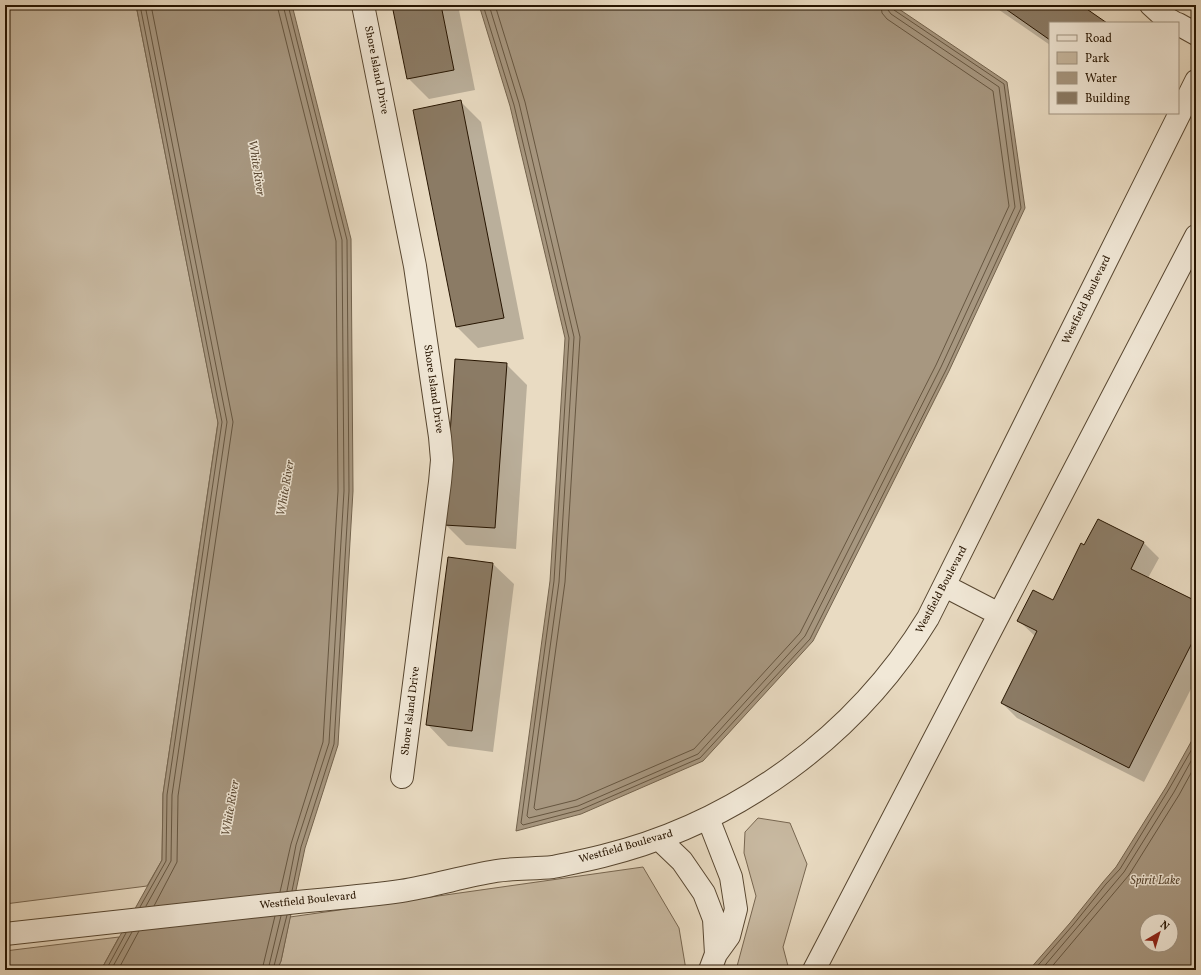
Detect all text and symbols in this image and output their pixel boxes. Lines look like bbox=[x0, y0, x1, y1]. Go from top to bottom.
legend bbox=[1049, 22, 1179, 114]
street label: Shore Island Drive bbox=[360, 25, 392, 115]
text: Road bbox=[1085, 31, 1112, 47]
text: Park bbox=[1085, 51, 1110, 67]
text: Water bbox=[1085, 71, 1117, 87]
text: Building bbox=[1085, 91, 1130, 107]
water label: White River bbox=[244, 139, 268, 198]
street label: Westfield Boulevard bbox=[1059, 253, 1115, 347]
street label: Shore Island Drive bbox=[419, 344, 447, 434]
water label: White River bbox=[273, 458, 299, 517]
street label: Westfield Boulevard bbox=[913, 544, 971, 636]
street label: Shore Island Drive bbox=[398, 666, 424, 756]
water label: White River bbox=[218, 778, 244, 837]
street label: Westfield Boulevard bbox=[577, 826, 675, 868]
water label: Spirit Lake bbox=[1130, 873, 1180, 889]
street label: Westfield Boulevard bbox=[259, 888, 357, 914]
north arrow bbox=[1139, 913, 1179, 953]
text: N bbox=[1156, 918, 1172, 935]

